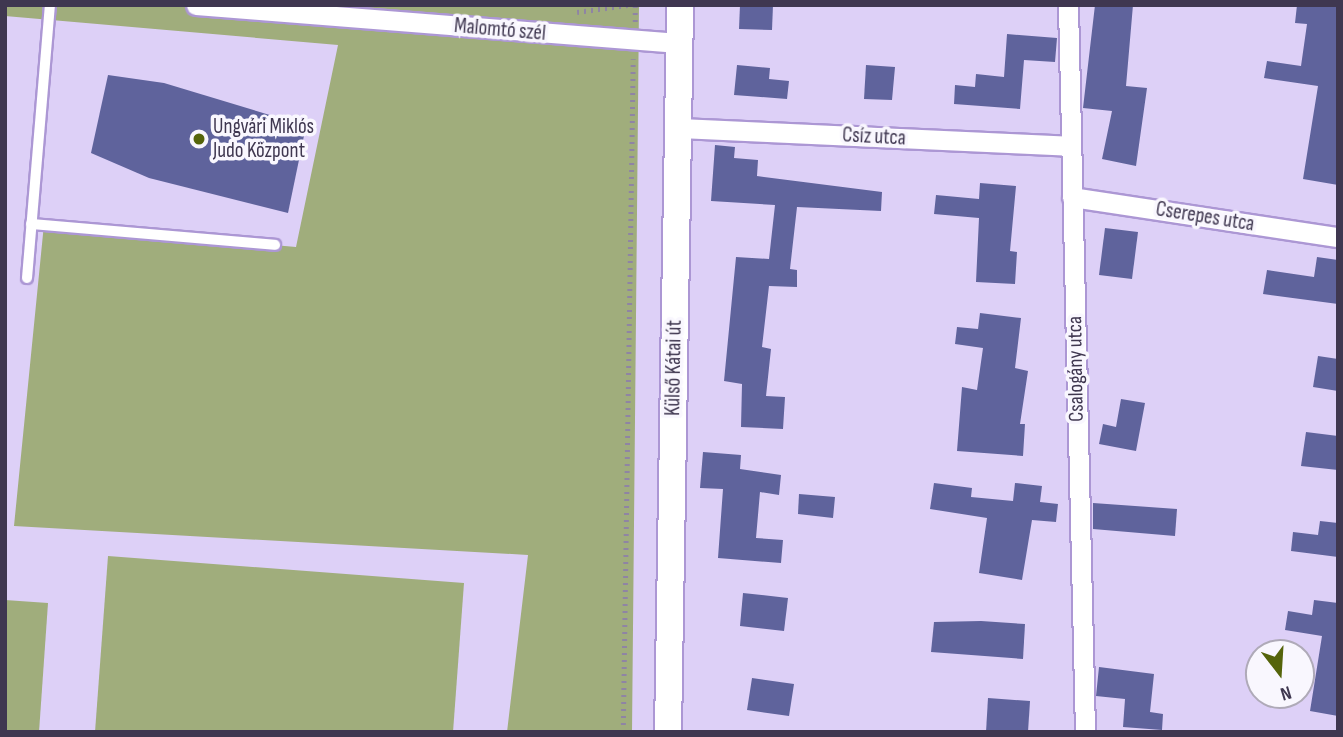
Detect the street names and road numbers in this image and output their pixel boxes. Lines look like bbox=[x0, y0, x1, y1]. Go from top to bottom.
street label: Malomtó szél bbox=[453, 13, 547, 47]
street label: Csíz utca bbox=[842, 123, 906, 151]
street label: Cserepes utca bbox=[1154, 197, 1256, 237]
street label: Csalogány utca bbox=[1062, 316, 1090, 422]
street label: Külső Kátai út bbox=[661, 320, 687, 416]

